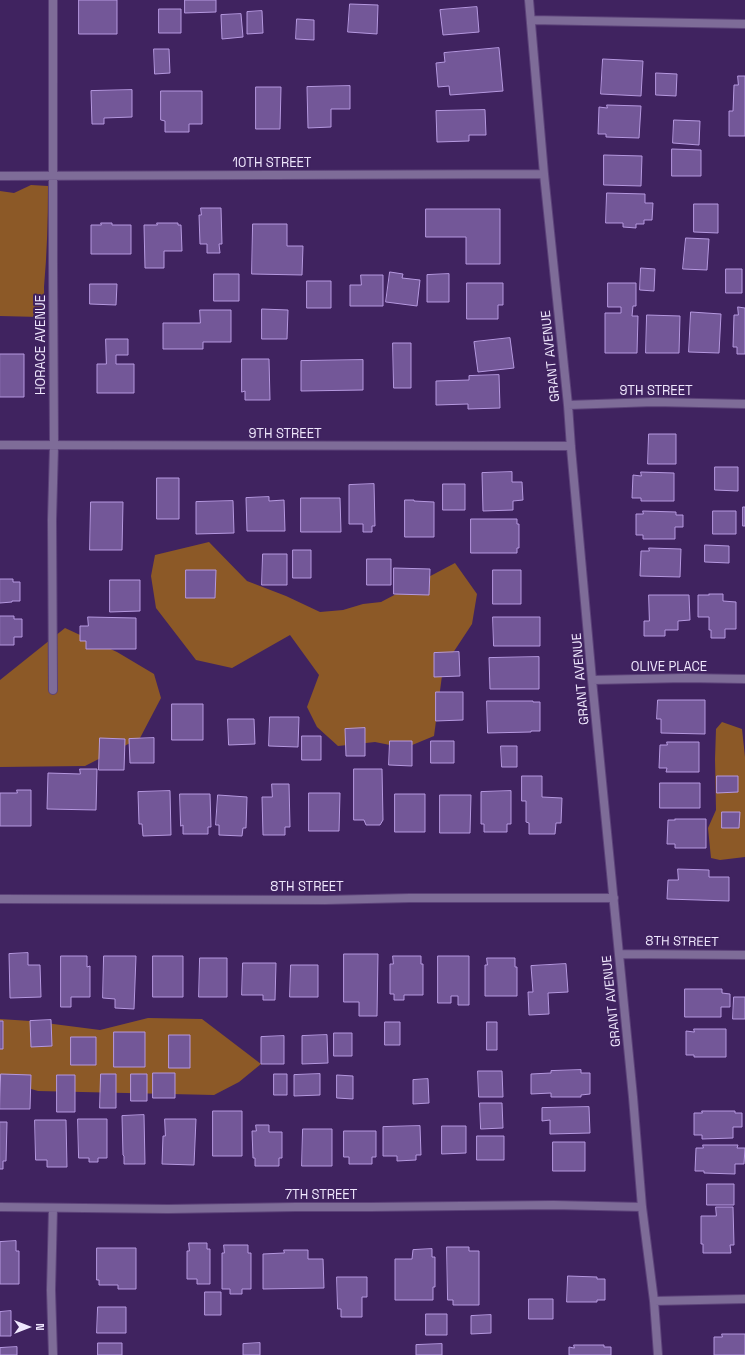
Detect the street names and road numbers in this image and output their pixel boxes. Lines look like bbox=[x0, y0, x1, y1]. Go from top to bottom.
street label: 10TH STREET bbox=[233, 155, 311, 171]
street label: HORACE AVENUE bbox=[33, 295, 49, 395]
street label: GRANT AVENUE bbox=[538, 309, 564, 403]
street label: 9TH STREET bbox=[619, 383, 693, 399]
street label: 9TH STREET bbox=[248, 426, 322, 442]
street label: GRANT AVENUE bbox=[569, 632, 593, 726]
street label: OLIVE PLACE bbox=[631, 659, 707, 675]
street label: 8TH STREET bbox=[270, 879, 344, 895]
street label: 8TH STREET bbox=[645, 934, 719, 950]
street label: GRANT AVENUE bbox=[599, 954, 625, 1048]
street label: 7TH STREET bbox=[285, 1187, 357, 1203]

